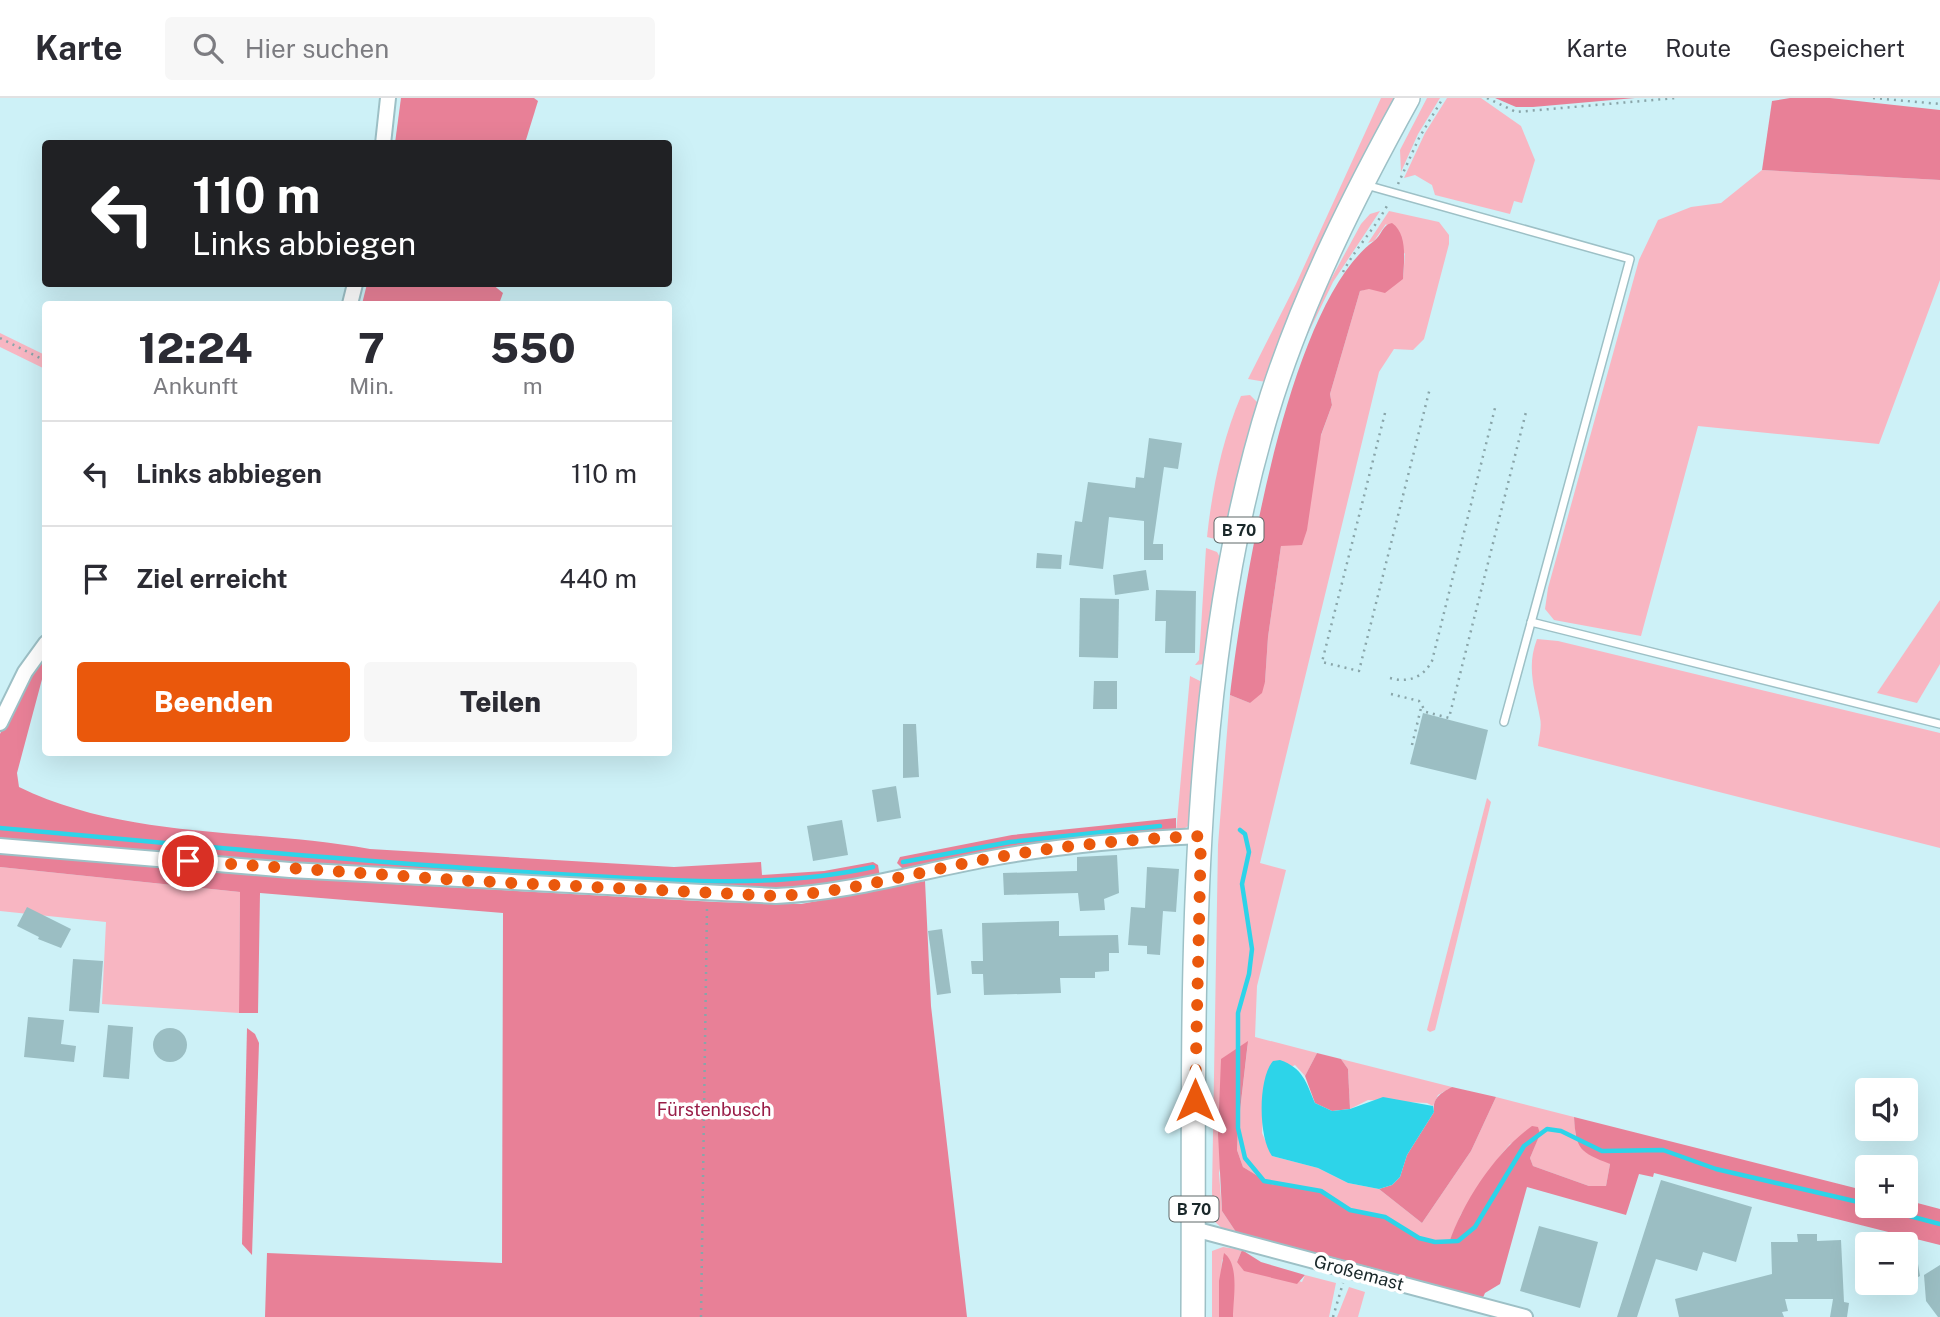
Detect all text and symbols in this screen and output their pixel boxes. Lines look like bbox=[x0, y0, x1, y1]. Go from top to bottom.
search box bbox=[165, 17, 655, 80]
text: Karte bbox=[35, 29, 123, 67]
icon: search bbox=[189, 29, 227, 67]
text: Hier suchen bbox=[245, 33, 389, 64]
text: Karte bbox=[1566, 34, 1627, 62]
text: Route bbox=[1665, 34, 1731, 62]
text: Gespeichert bbox=[1769, 34, 1905, 62]
text: 110 m bbox=[192, 166, 320, 224]
icon: left bbox=[77, 168, 168, 259]
text: Links abbiegen bbox=[192, 225, 416, 262]
text: 12:24 bbox=[138, 323, 253, 372]
text: 7 bbox=[358, 323, 385, 372]
text: 550 bbox=[490, 323, 576, 372]
text: Ankunft bbox=[152, 372, 238, 399]
text: Min. bbox=[349, 372, 394, 399]
text: m bbox=[523, 372, 543, 399]
icon: left bbox=[77, 455, 115, 493]
text: Links abbiegen bbox=[136, 458, 322, 489]
text: 110 m bbox=[571, 458, 637, 489]
road number: B 70 bbox=[1214, 518, 1264, 542]
icon: arrive bbox=[77, 560, 115, 598]
text: Ziel erreicht bbox=[136, 563, 288, 594]
text: 440 m bbox=[560, 563, 637, 594]
button: Beenden bbox=[77, 662, 350, 742]
button: Teilen bbox=[364, 662, 637, 742]
pin bbox=[158, 831, 218, 891]
icon: arrive bbox=[169, 842, 207, 880]
position arrow bbox=[1158, 1063, 1232, 1137]
map controls bbox=[1855, 1078, 1918, 1295]
button: sound bbox=[1855, 1078, 1918, 1141]
park label: Fürstenbusch bbox=[657, 1099, 771, 1120]
button: + bbox=[1855, 1155, 1918, 1218]
road number: B 70 bbox=[1170, 1196, 1218, 1222]
button: − bbox=[1855, 1232, 1918, 1295]
street label: Großemast bbox=[1312, 1250, 1406, 1295]

